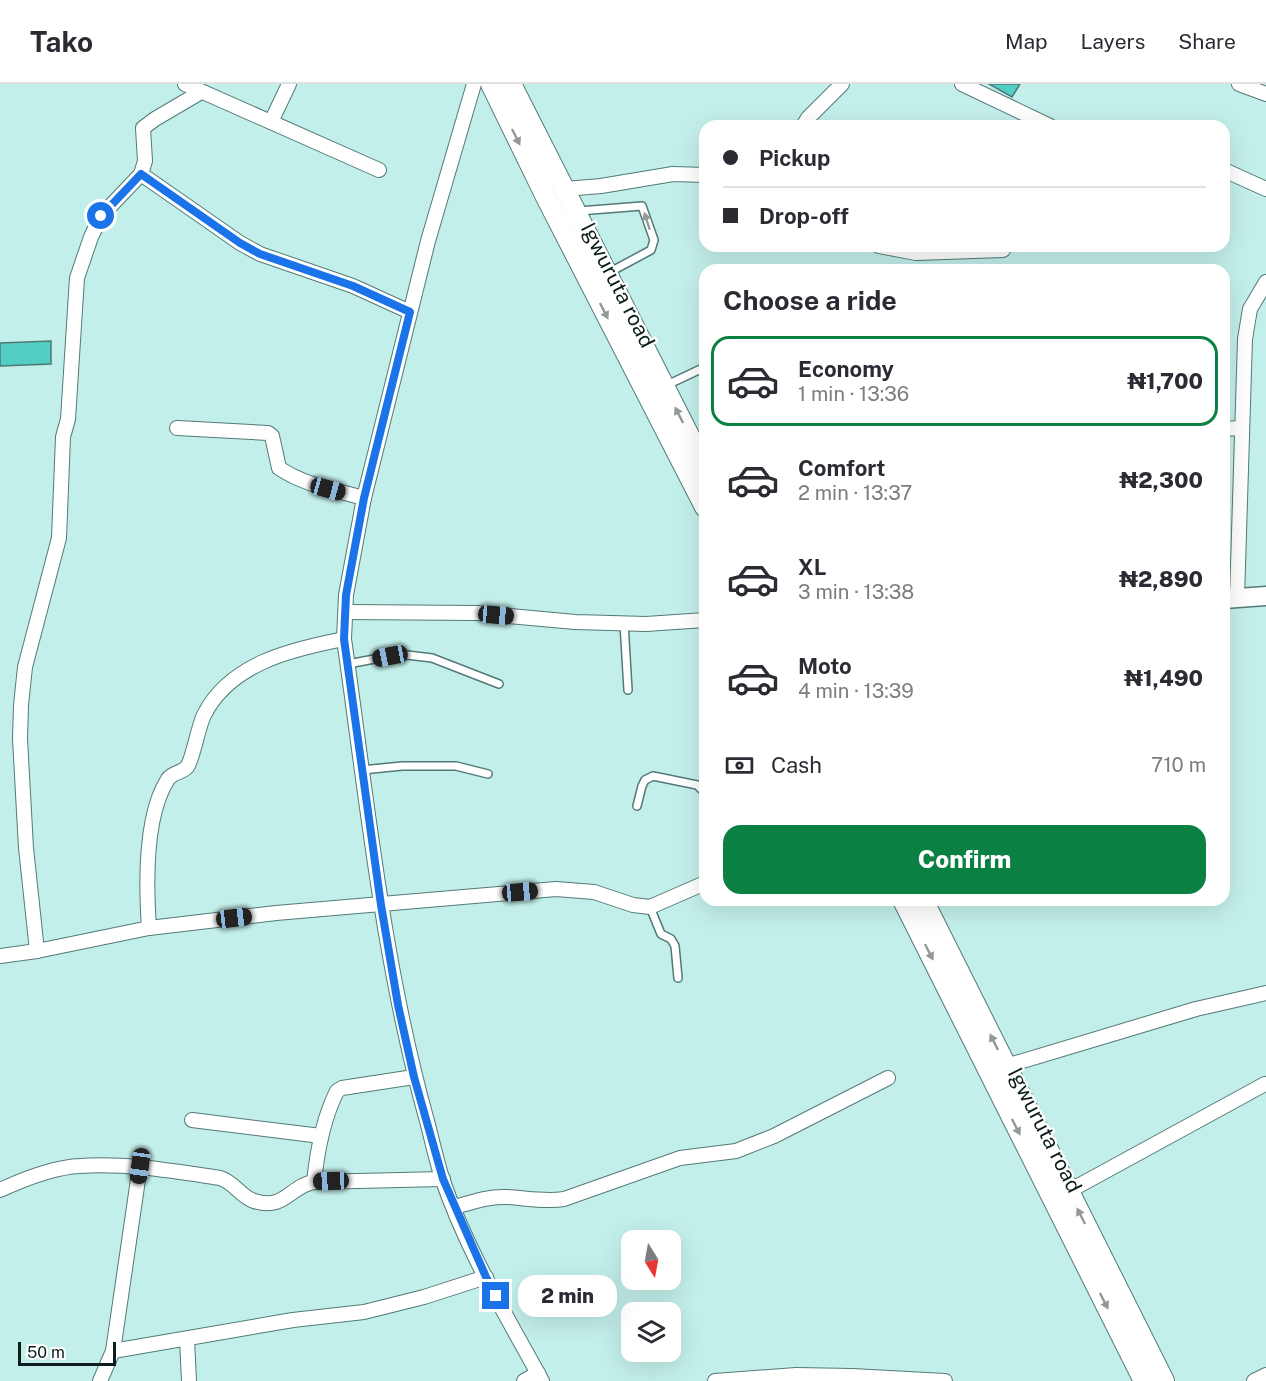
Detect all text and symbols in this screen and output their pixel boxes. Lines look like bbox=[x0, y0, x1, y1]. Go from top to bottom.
text: Tako bbox=[30, 25, 93, 58]
text: Map bbox=[1005, 29, 1048, 54]
text: Layers bbox=[1081, 29, 1145, 54]
text: Share bbox=[1178, 29, 1236, 54]
one-way arrow bbox=[512, 128, 521, 145]
text: Pickup bbox=[759, 145, 830, 171]
route start bbox=[87, 202, 114, 229]
text: Drop-off bbox=[759, 203, 849, 229]
one-way arrow bbox=[642, 212, 652, 230]
street label: Igwuruta road bbox=[576, 218, 660, 352]
text: Choose a ride bbox=[723, 284, 897, 316]
one-way arrow bbox=[599, 302, 609, 319]
icon: car bbox=[726, 354, 780, 408]
text: Economy bbox=[798, 356, 894, 382]
text: ₦1,700 bbox=[1127, 368, 1203, 394]
text: 1 min · 13:36 bbox=[798, 382, 909, 406]
one-way arrow bbox=[674, 406, 683, 423]
icon: car bbox=[726, 453, 780, 507]
text: Comfort bbox=[798, 455, 885, 481]
text: ₦2,300 bbox=[1119, 467, 1203, 493]
car bbox=[308, 476, 348, 502]
text: 2 min · 13:37 bbox=[798, 481, 912, 505]
icon: car bbox=[726, 552, 780, 606]
text: XL bbox=[798, 554, 826, 580]
text: ₦2,890 bbox=[1119, 566, 1203, 592]
text: 3 min · 13:38 bbox=[798, 580, 914, 604]
car bbox=[477, 604, 515, 626]
car bbox=[371, 644, 409, 668]
icon: car bbox=[726, 651, 780, 705]
text: Moto bbox=[798, 653, 852, 679]
text: ₦1,490 bbox=[1124, 665, 1203, 691]
text: 4 min · 13:39 bbox=[798, 679, 914, 703]
icon: cash bbox=[723, 749, 756, 782]
text: Cash bbox=[771, 752, 822, 778]
text: 710 m bbox=[1151, 753, 1206, 777]
button: Confirm bbox=[723, 825, 1206, 894]
car bbox=[501, 881, 539, 903]
car bbox=[215, 907, 253, 929]
one-way arrow bbox=[924, 944, 934, 961]
one-way arrow bbox=[989, 1033, 999, 1050]
street label: Igwuruta road bbox=[1003, 1063, 1087, 1197]
one-way arrow bbox=[1012, 1118, 1021, 1135]
car bbox=[129, 1147, 151, 1185]
car bbox=[313, 1171, 349, 1191]
one-way arrow bbox=[1077, 1207, 1087, 1225]
north arrow bbox=[621, 1230, 681, 1290]
map controls bbox=[621, 1230, 681, 1362]
callout: 2 min bbox=[517, 1275, 616, 1317]
route end bbox=[482, 1282, 509, 1309]
text: 2 min bbox=[541, 1284, 594, 1308]
one-way arrow bbox=[1098, 1292, 1108, 1310]
button: layers bbox=[621, 1302, 681, 1362]
scale bar bbox=[18, 1339, 116, 1366]
text: 50 m bbox=[27, 1343, 65, 1362]

